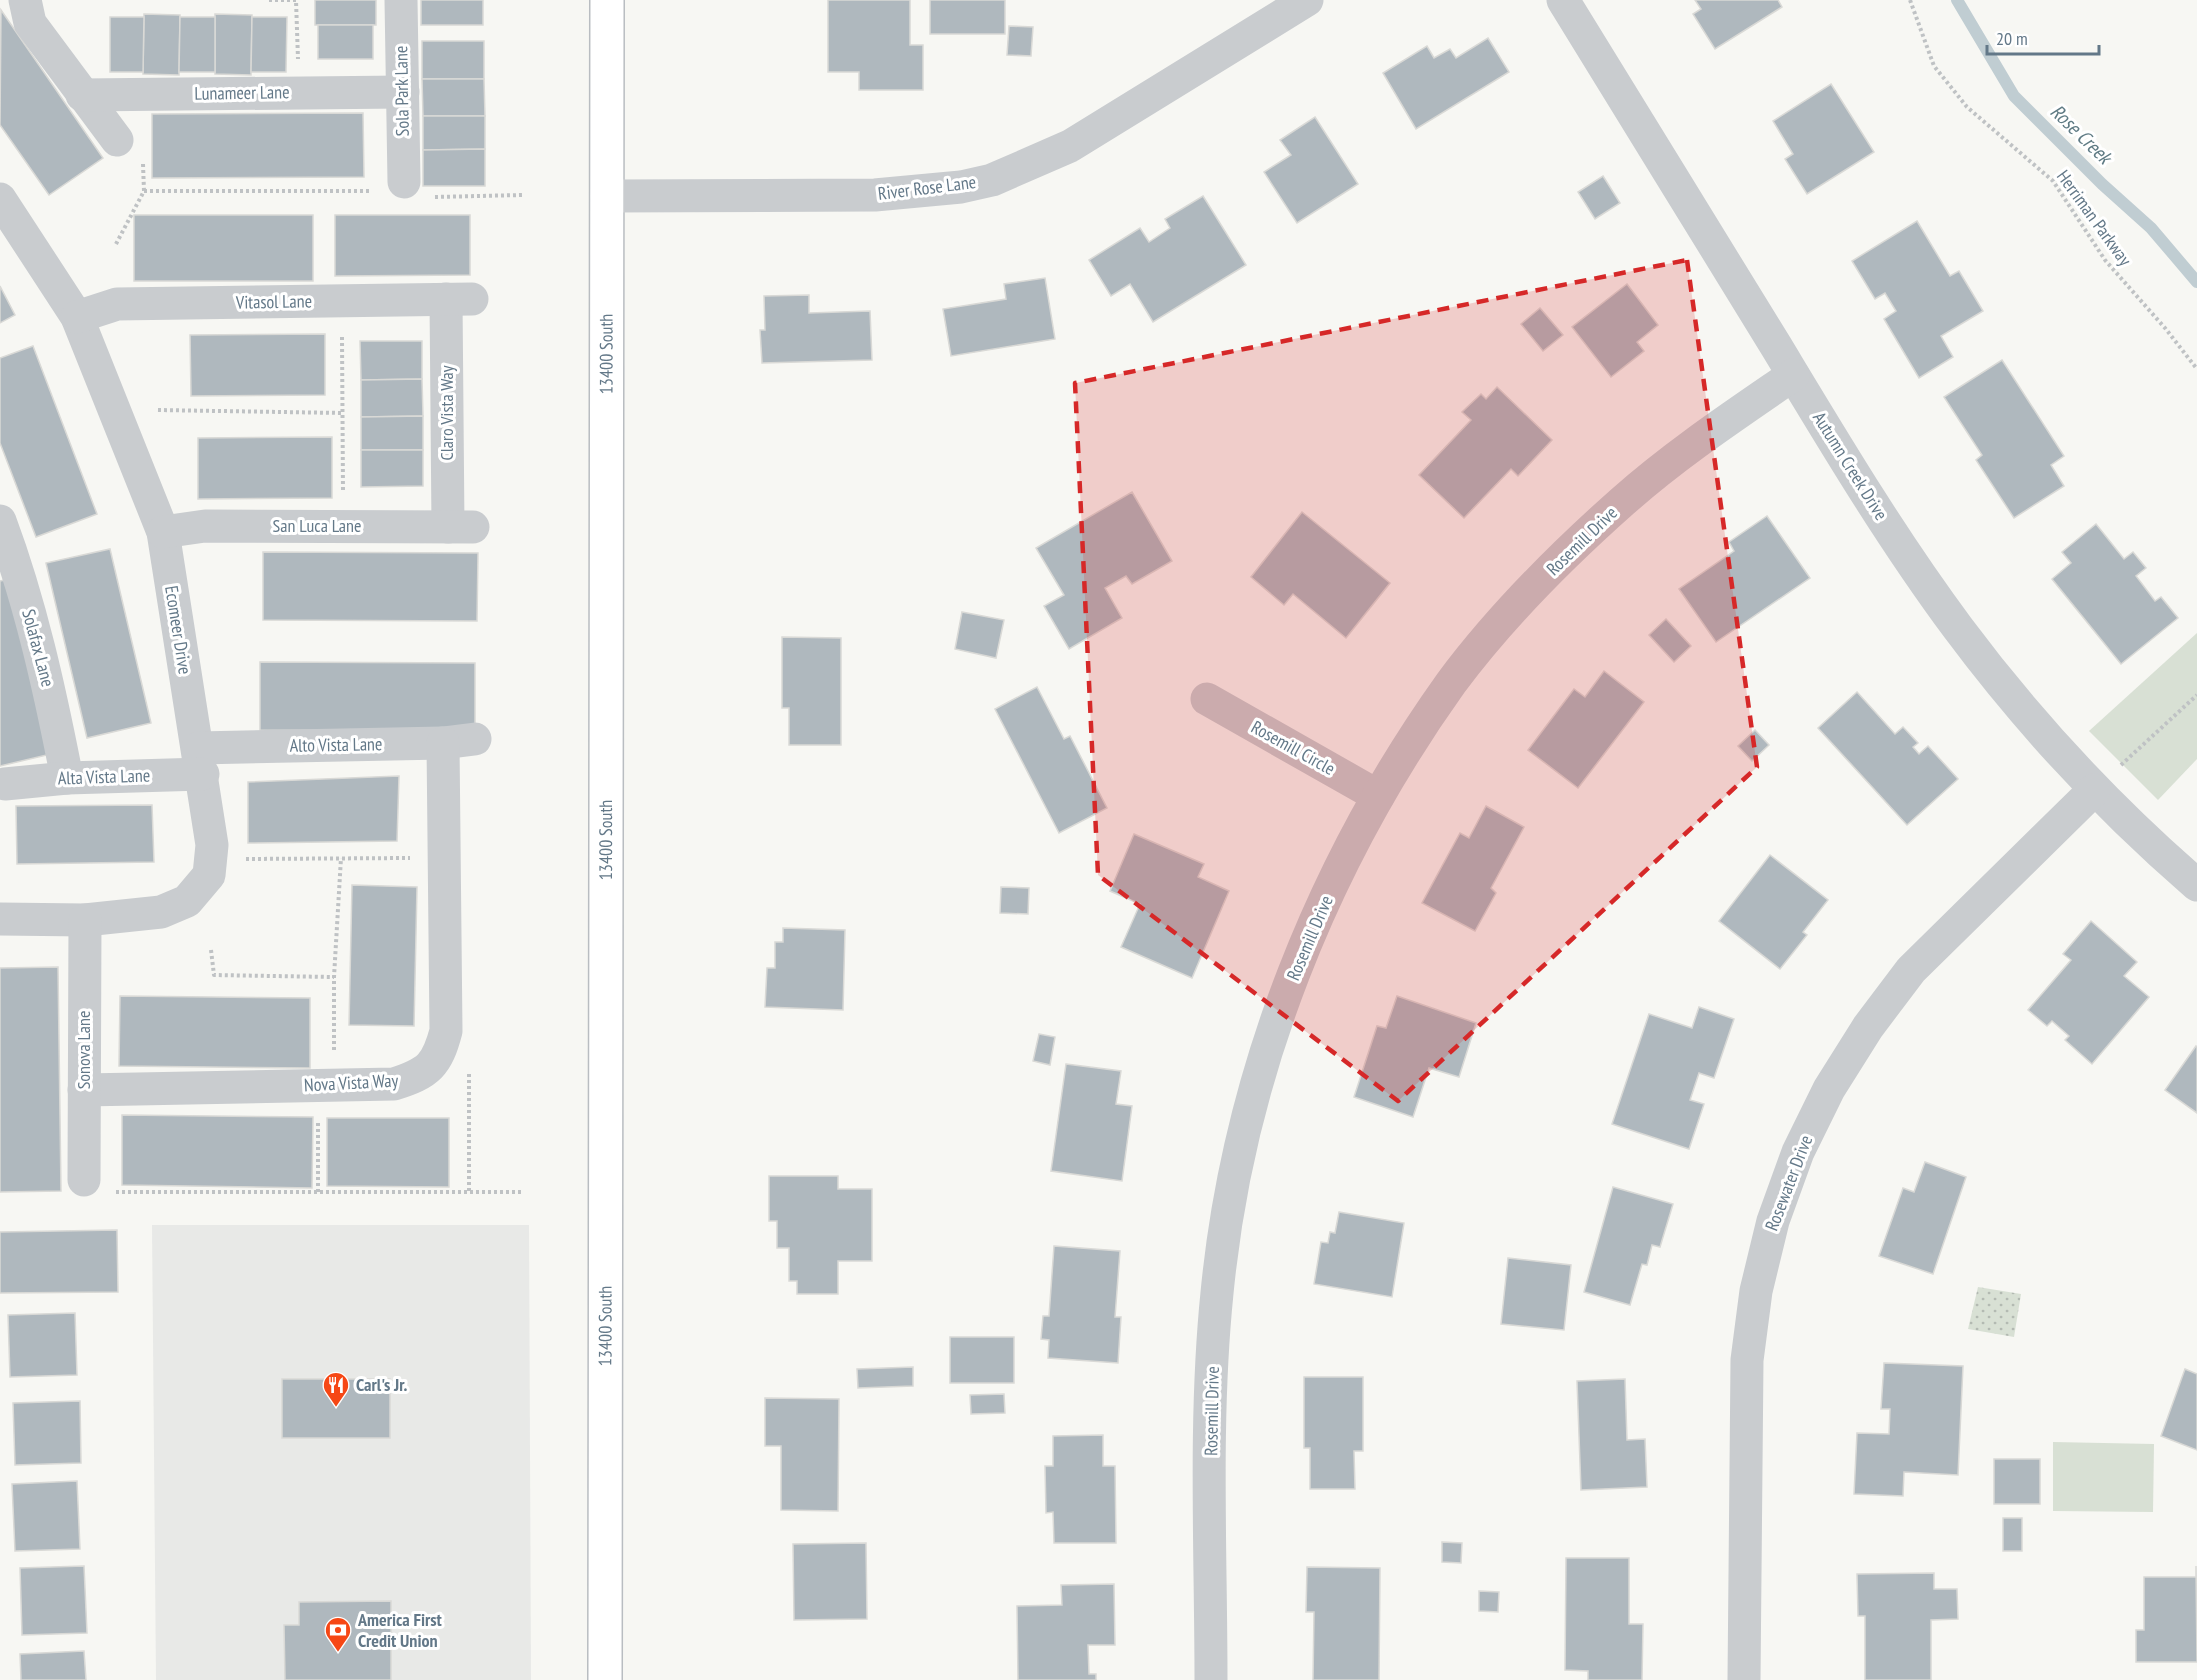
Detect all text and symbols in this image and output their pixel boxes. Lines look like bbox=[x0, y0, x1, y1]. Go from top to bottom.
scale bar bbox=[1987, 18, 2100, 56]
text: 20 m bbox=[1996, 27, 2028, 50]
street label: Sola Park Lane bbox=[389, 46, 414, 136]
street label: Lunameer Lane bbox=[194, 80, 290, 105]
water label: Rose Creek bbox=[2045, 99, 2119, 171]
street label: Herriman Parkway bbox=[2052, 165, 2137, 270]
street label: River Rose Lane bbox=[877, 170, 977, 205]
street label: Vitasol Lane bbox=[235, 289, 312, 314]
street label: 13400 South bbox=[595, 314, 618, 394]
street label: Claro Vista Way bbox=[435, 365, 458, 461]
street label: Autumn Creek Drive bbox=[1808, 407, 1893, 524]
street label: Rosemill Drive bbox=[1541, 501, 1622, 580]
street label: San Luca Lane bbox=[273, 514, 361, 537]
street label: Ecomeer Drive bbox=[160, 584, 197, 676]
street label: Solafax Lane bbox=[17, 607, 60, 689]
street label: Rosemill Circle bbox=[1247, 715, 1339, 780]
street label: Alto Vista Lane bbox=[289, 732, 383, 757]
street label: Alta Vista Lane bbox=[57, 763, 151, 790]
street label: 13400 South bbox=[594, 800, 617, 880]
street label: Rosemill Drive bbox=[1281, 892, 1338, 984]
street label: Sonova Lane bbox=[72, 1011, 95, 1089]
street label: Nova Vista Way bbox=[303, 1069, 399, 1096]
street label: Rosewater Drive bbox=[1760, 1132, 1817, 1234]
street label: 13400 South bbox=[593, 1286, 616, 1366]
street label: Rosemill Drive bbox=[1199, 1366, 1224, 1456]
restaurant icon: Carl's Jr. bbox=[321, 1370, 351, 1408]
place label: Carl's Jr. bbox=[356, 1373, 408, 1396]
place label: America First Credit Union bbox=[357, 1608, 443, 1652]
bank icon: America First Credit Union bbox=[323, 1615, 353, 1653]

